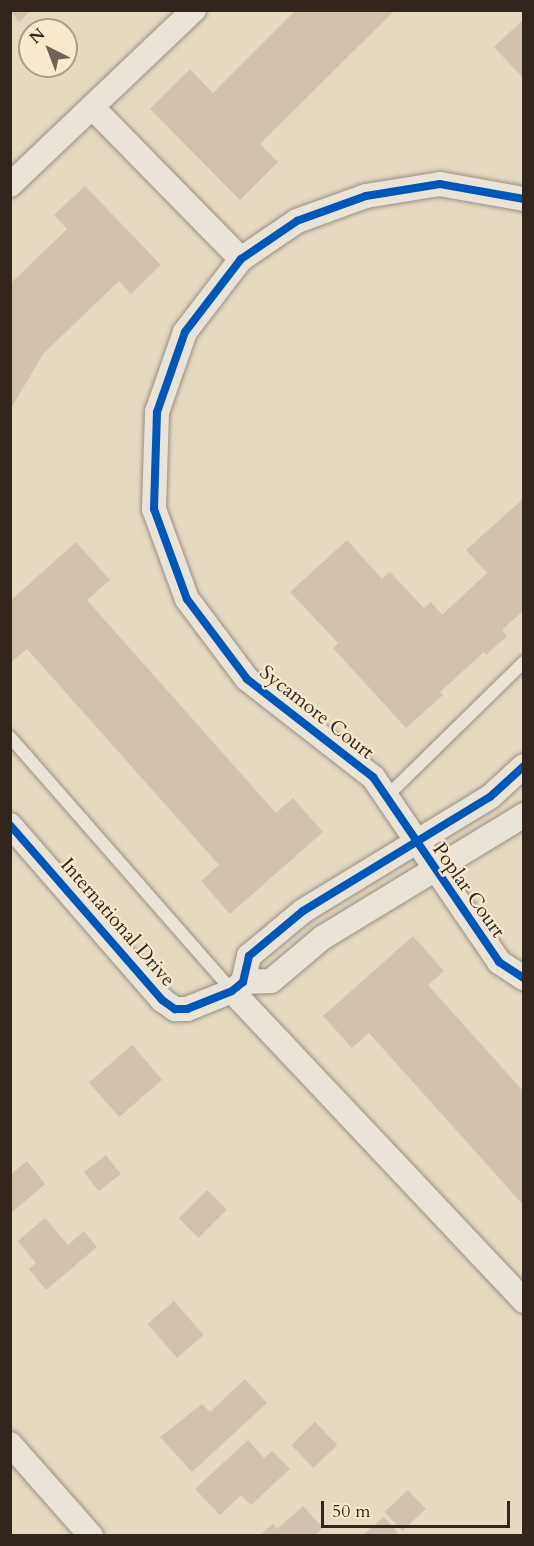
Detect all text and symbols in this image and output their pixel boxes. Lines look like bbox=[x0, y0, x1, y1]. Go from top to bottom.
north arrow bbox=[18, 18, 78, 78]
text: N bbox=[25, 23, 50, 49]
street label: Sycamore Court bbox=[255, 660, 379, 764]
street label: Poplar Court bbox=[428, 838, 510, 942]
street label: International Drive bbox=[56, 853, 180, 991]
scale bar bbox=[324, 1489, 513, 1527]
text: 50 m bbox=[332, 1499, 371, 1524]

